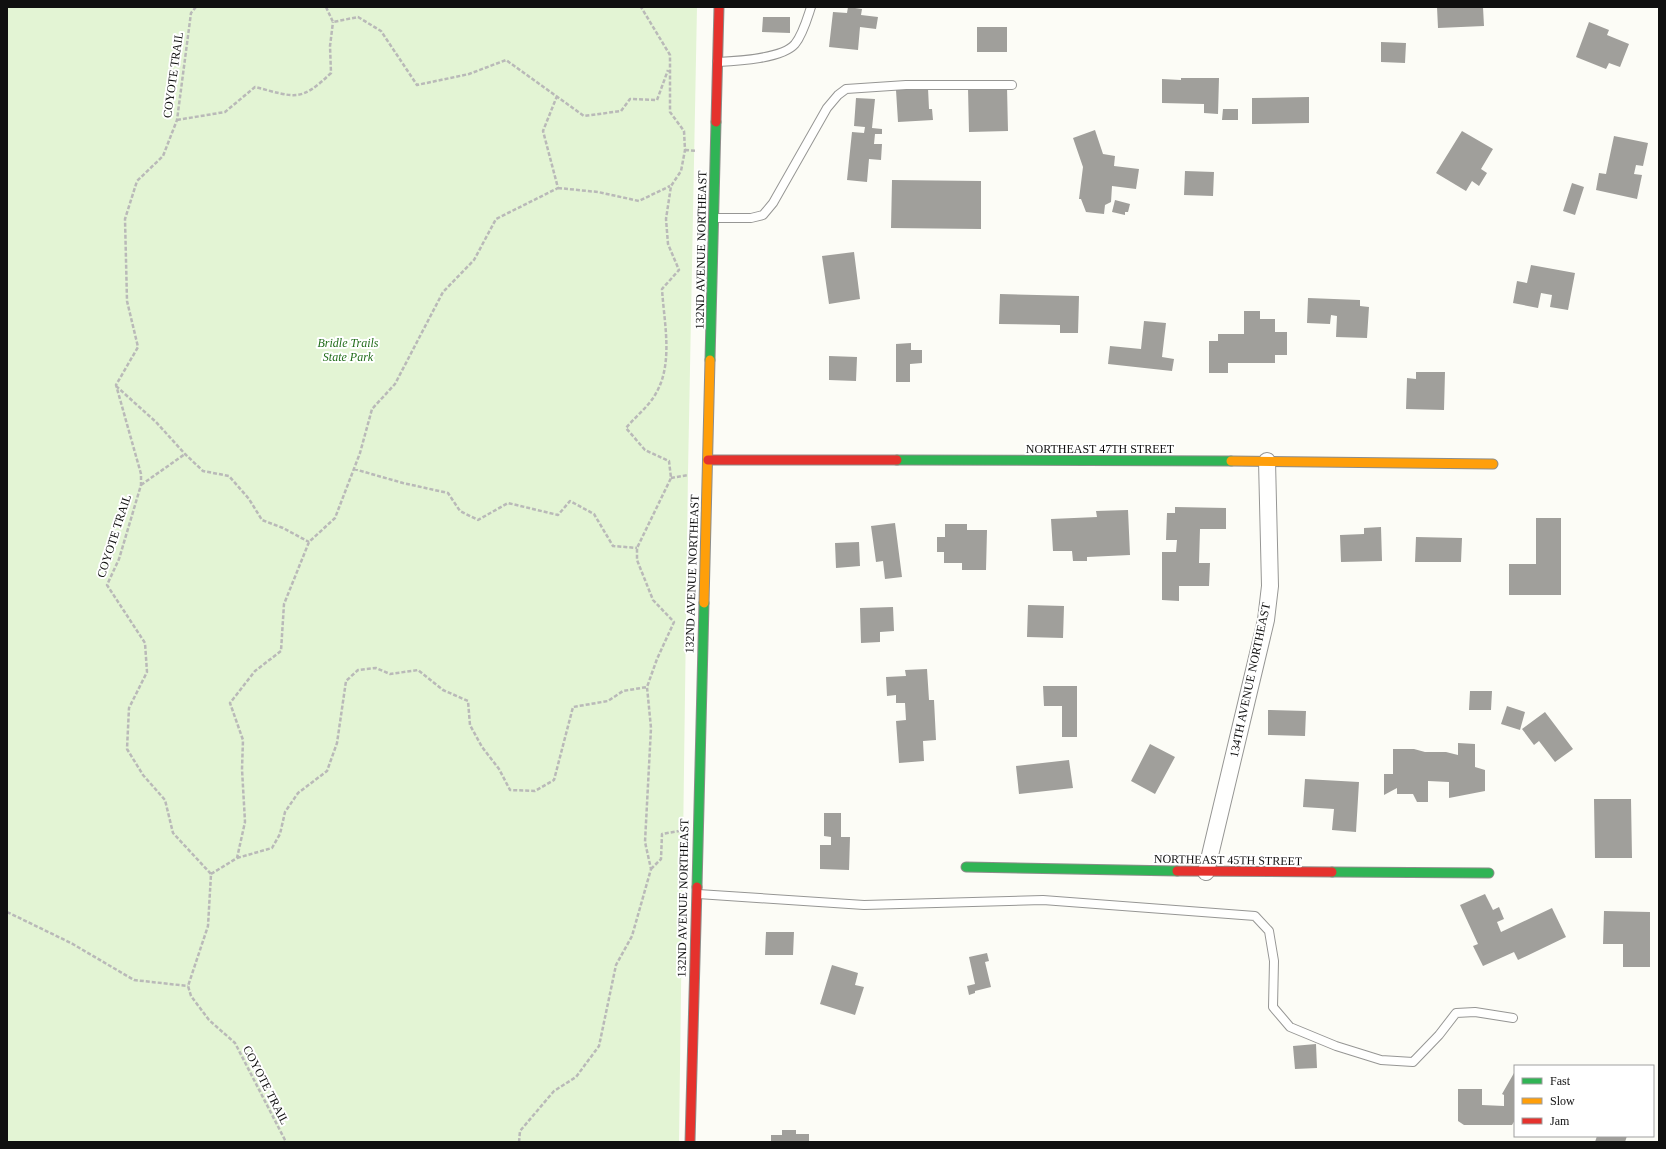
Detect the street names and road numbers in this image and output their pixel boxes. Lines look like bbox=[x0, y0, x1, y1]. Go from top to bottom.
street label: COYOTE TRAIL bbox=[160, 31, 186, 119]
street label: 132ND AVENUE NORTHEAST bbox=[693, 170, 709, 330]
street label: NORTHEAST 47TH STREET bbox=[1026, 442, 1175, 456]
street label: COYOTE TRAIL bbox=[94, 493, 134, 579]
street label: 132ND AVENUE NORTHEAST bbox=[682, 494, 702, 654]
street label: 134TH AVENUE NORTHEAST bbox=[1227, 601, 1273, 759]
street label: 132ND AVENUE NORTHEAST bbox=[675, 818, 691, 978]
street label: NORTHEAST 45TH STREET bbox=[1154, 852, 1303, 868]
street label: COYOTE TRAIL bbox=[240, 1043, 292, 1127]

